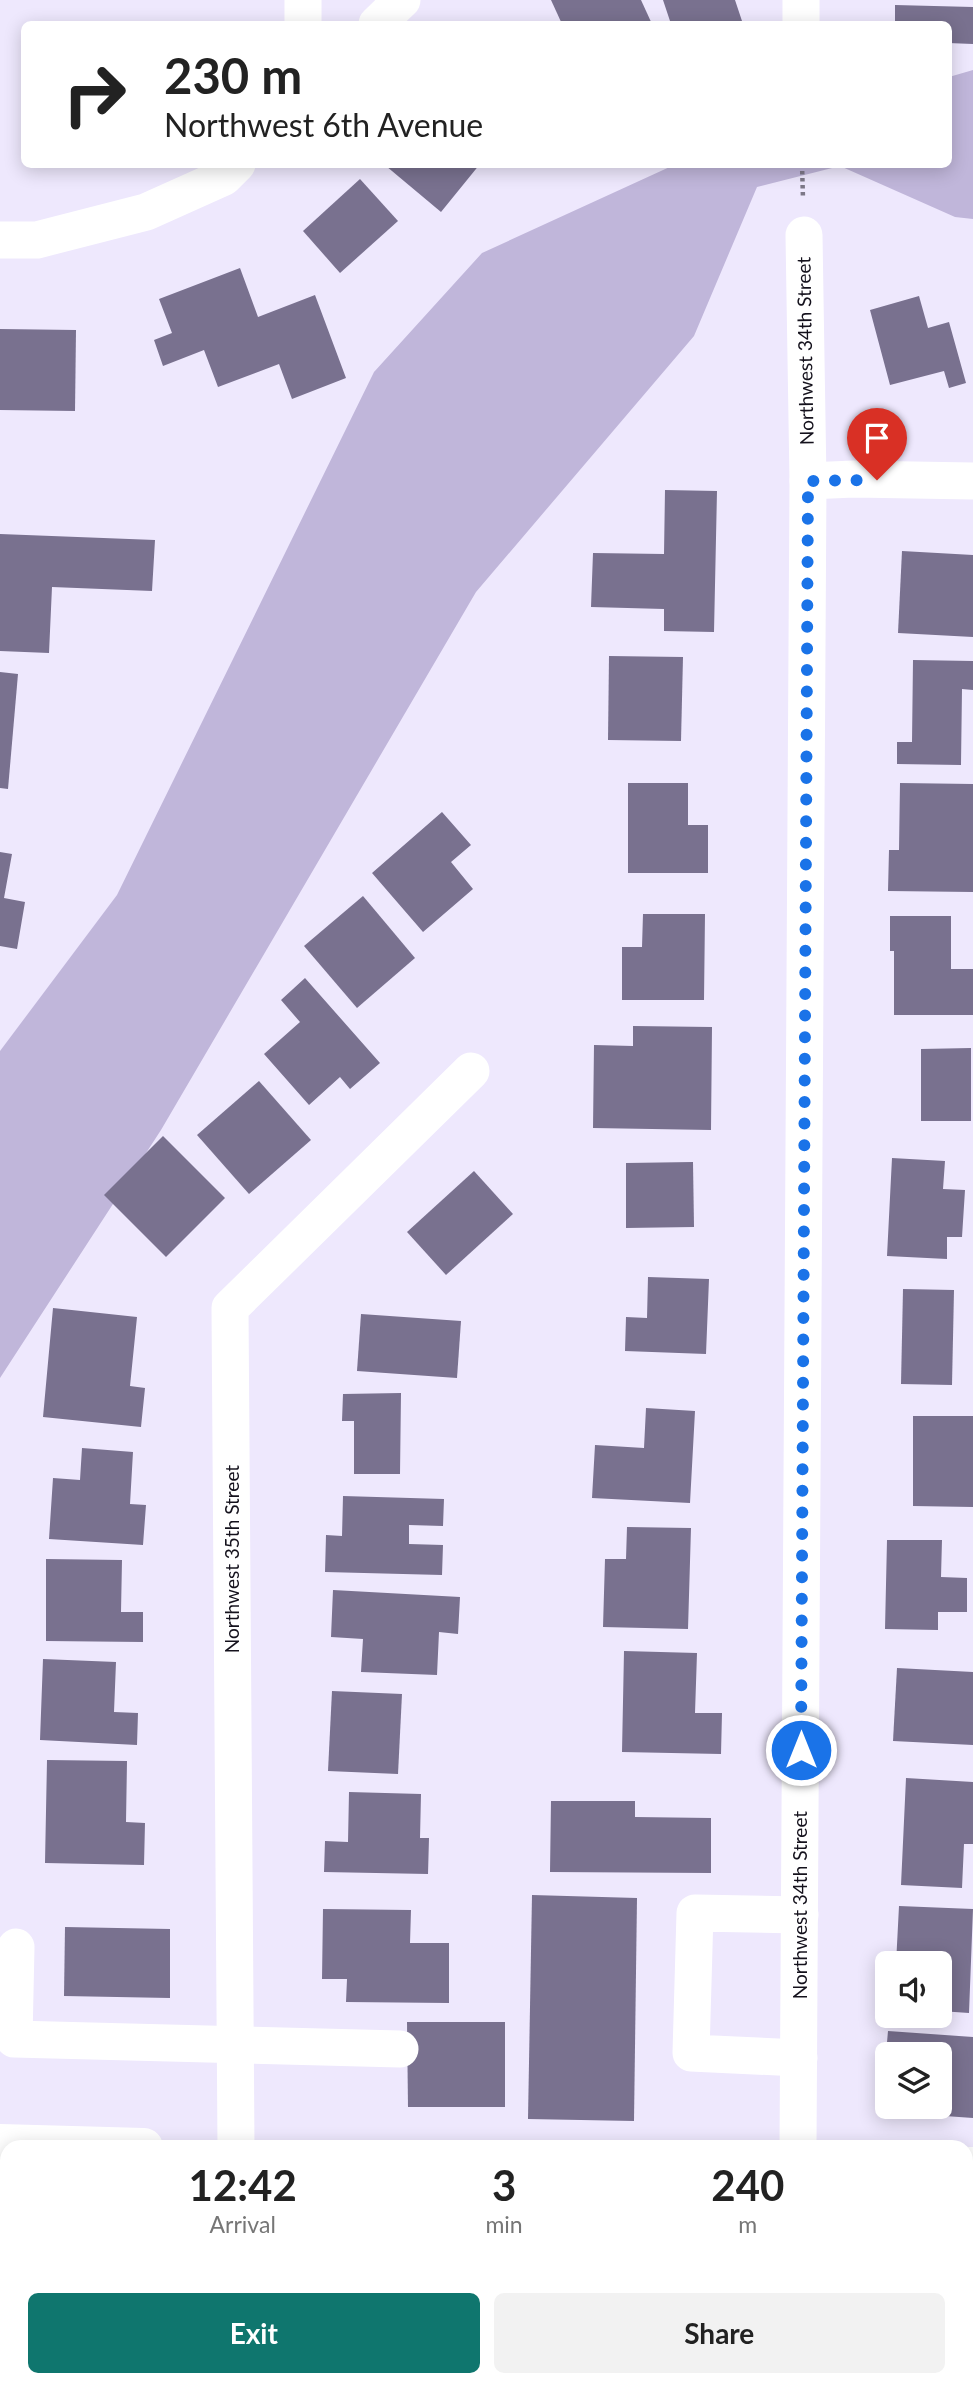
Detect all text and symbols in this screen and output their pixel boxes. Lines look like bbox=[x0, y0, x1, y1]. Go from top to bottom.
text: 230 m bbox=[164, 46, 302, 104]
icon: right bbox=[49, 49, 140, 140]
text: Northwest 6th Avenue bbox=[164, 105, 483, 144]
street label: Northwest 34th Street bbox=[791, 256, 818, 445]
pin bbox=[847, 408, 907, 480]
icon: arrive bbox=[858, 419, 896, 457]
street label: Northwest 35th Street bbox=[220, 1465, 243, 1653]
position arrow bbox=[764, 1713, 838, 1787]
street label: Northwest 34th Street bbox=[788, 1811, 811, 1999]
map controls bbox=[875, 1951, 952, 2119]
button: sound bbox=[875, 1951, 952, 2028]
button: layers bbox=[875, 2042, 952, 2119]
text: 12:42 bbox=[189, 2160, 297, 2210]
text: 3 bbox=[492, 2160, 516, 2210]
text: 240 bbox=[711, 2160, 784, 2210]
text: Arrival bbox=[210, 2210, 276, 2238]
text: min bbox=[485, 2210, 523, 2238]
text: m bbox=[738, 2210, 757, 2238]
button: Exit bbox=[28, 2293, 480, 2373]
button: Share bbox=[494, 2293, 945, 2373]

